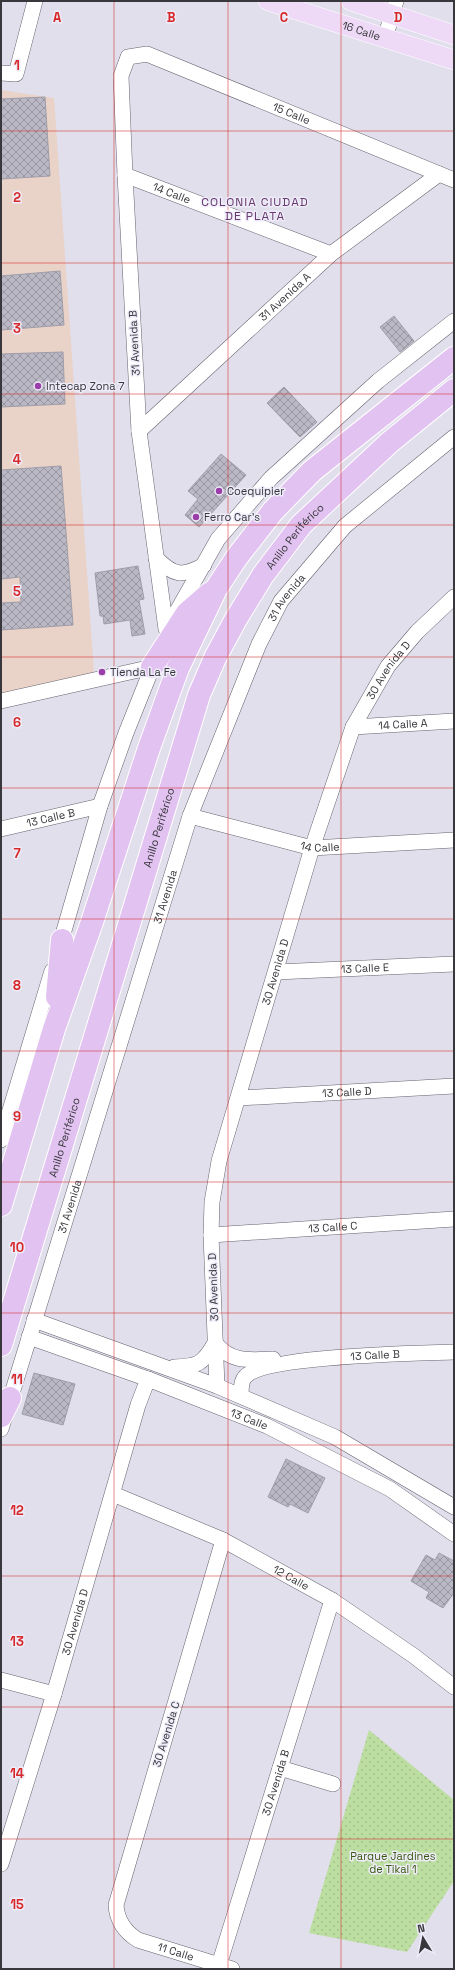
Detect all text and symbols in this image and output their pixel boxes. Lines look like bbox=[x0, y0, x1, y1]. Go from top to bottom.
text: A bbox=[53, 9, 62, 26]
text: B bbox=[167, 9, 176, 26]
text: C bbox=[280, 9, 288, 26]
text: D bbox=[394, 9, 403, 26]
street label: 16 Calle bbox=[340, 18, 382, 43]
text: 1 bbox=[14, 57, 20, 74]
street label: 15 Calle bbox=[271, 99, 312, 127]
street label: 14 Calle bbox=[151, 179, 193, 207]
text: 2 bbox=[13, 189, 21, 206]
district label: COLONIA CIUDAD DE PLATA bbox=[201, 194, 309, 224]
street label: 31 Avenida A bbox=[256, 269, 313, 324]
street label: 31 Avenida B bbox=[125, 310, 143, 376]
text: 3 bbox=[13, 320, 21, 337]
place label: Intecap Zona 7 bbox=[46, 379, 125, 393]
marker: Intecap Zona 7 bbox=[33, 381, 43, 391]
text: 4 bbox=[13, 451, 21, 468]
place label: Coequipier bbox=[227, 484, 284, 498]
marker: Coequipier bbox=[214, 486, 224, 496]
street label: Anillo Periférico bbox=[263, 500, 327, 572]
place label: Ferro Car's bbox=[204, 510, 260, 524]
marker: Ferro Car's bbox=[191, 512, 201, 522]
street label: 31 Avenida bbox=[265, 570, 309, 624]
text: 5 bbox=[13, 583, 21, 600]
street label: 30 Avenida D bbox=[363, 638, 413, 702]
place label: Tienda La Fe bbox=[110, 665, 176, 679]
marker: Tienda La Fe bbox=[97, 667, 107, 677]
text: 6 bbox=[13, 714, 21, 731]
street label: 14 Calle A bbox=[378, 716, 428, 732]
street label: Anillo Periférico bbox=[140, 786, 177, 869]
street label: 13 Calle B bbox=[25, 805, 76, 830]
street label: 14 Calle bbox=[299, 838, 340, 855]
text: 7 bbox=[13, 845, 21, 862]
street label: 31 Avenida bbox=[150, 867, 180, 925]
street label: 30 Avenida D bbox=[259, 937, 292, 1007]
street label: 13 Calle E bbox=[340, 960, 389, 976]
text: 8 bbox=[13, 977, 21, 994]
street label: 13 Calle D bbox=[322, 1084, 372, 1100]
street label: Anillo Periférico bbox=[45, 1096, 83, 1179]
text: 9 bbox=[13, 1108, 21, 1125]
street label: 31 Avenida bbox=[55, 1177, 85, 1235]
street label: 13 Calle C bbox=[308, 1218, 358, 1236]
text: 10 bbox=[10, 1239, 24, 1256]
street label: 30 Avenida D bbox=[205, 1253, 221, 1321]
street label: 13 Calle B bbox=[350, 1347, 400, 1363]
text: 11 bbox=[11, 1371, 23, 1388]
street label: 13 Calle bbox=[228, 1405, 270, 1433]
text: 12 bbox=[10, 1502, 24, 1519]
street label: 12 Calle bbox=[270, 1562, 312, 1593]
street label: 30 Avenida D bbox=[59, 1587, 91, 1657]
text: 13 bbox=[10, 1633, 24, 1650]
street label: 30 Avenida C bbox=[149, 1699, 183, 1769]
street label: 30 Avenida B bbox=[259, 1748, 292, 1817]
text: 14 bbox=[10, 1765, 24, 1782]
park label: Parque Jardines de Tikal 1 bbox=[350, 1849, 436, 1876]
text: 15 bbox=[10, 1896, 24, 1913]
north arrow bbox=[403, 1918, 443, 1958]
text: N bbox=[416, 1921, 426, 1936]
street label: 11 Calle bbox=[156, 1939, 196, 1964]

